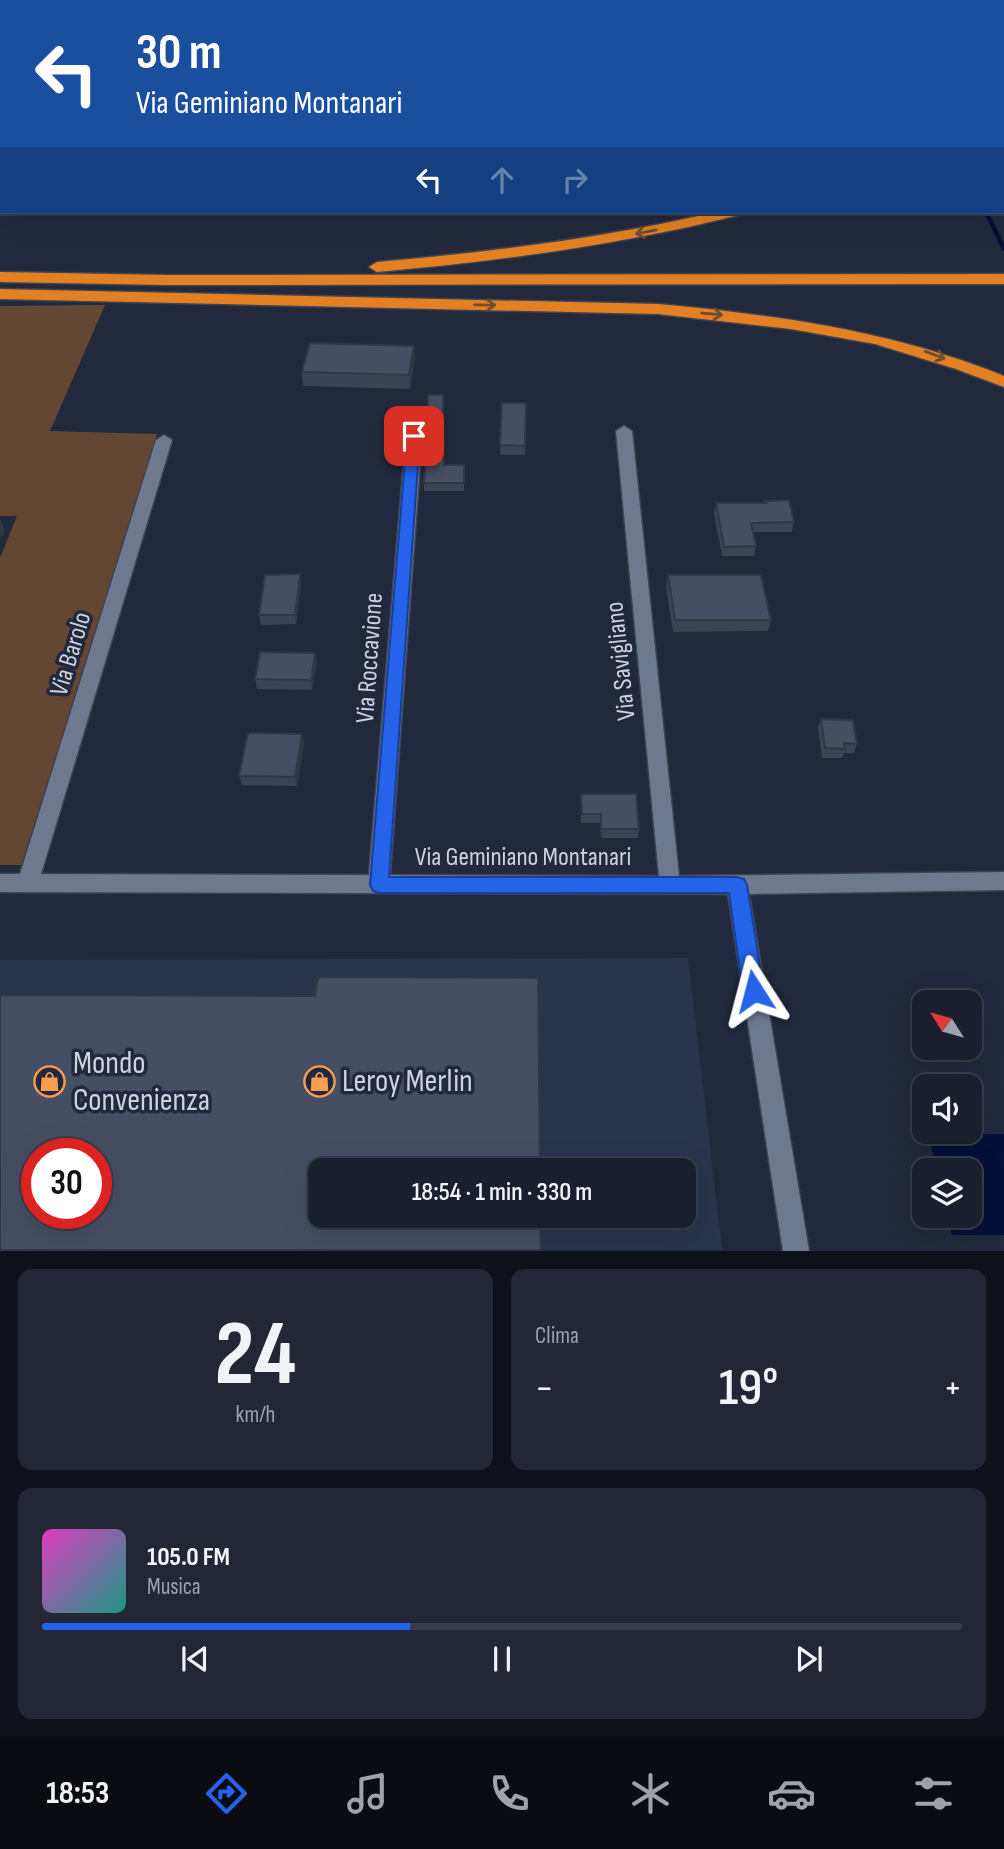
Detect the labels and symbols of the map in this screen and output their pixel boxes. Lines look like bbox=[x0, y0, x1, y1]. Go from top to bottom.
one-way arrow bbox=[635, 225, 658, 239]
one-way arrow bbox=[473, 298, 496, 311]
one-way arrow bbox=[700, 308, 723, 321]
one-way arrow bbox=[923, 350, 945, 362]
pin bbox=[384, 406, 444, 466]
street label: Via Roccavione bbox=[350, 592, 390, 724]
street label: Via Savigliano bbox=[599, 600, 643, 722]
street label: Via Barolo bbox=[44, 608, 98, 700]
street label: Via Geminiano Montanari bbox=[415, 842, 631, 873]
position arrow bbox=[717, 954, 791, 1028]
north arrow bbox=[912, 990, 982, 1060]
place label: Mondo Convenienza bbox=[73, 1044, 210, 1120]
place label: Leroy Merlin bbox=[342, 1062, 473, 1101]
shop icon: Mondo Convenienza bbox=[33, 1064, 67, 1098]
shop icon: Leroy Merlin bbox=[302, 1064, 336, 1098]
speed limit sign: 30 bbox=[21, 1138, 112, 1229]

